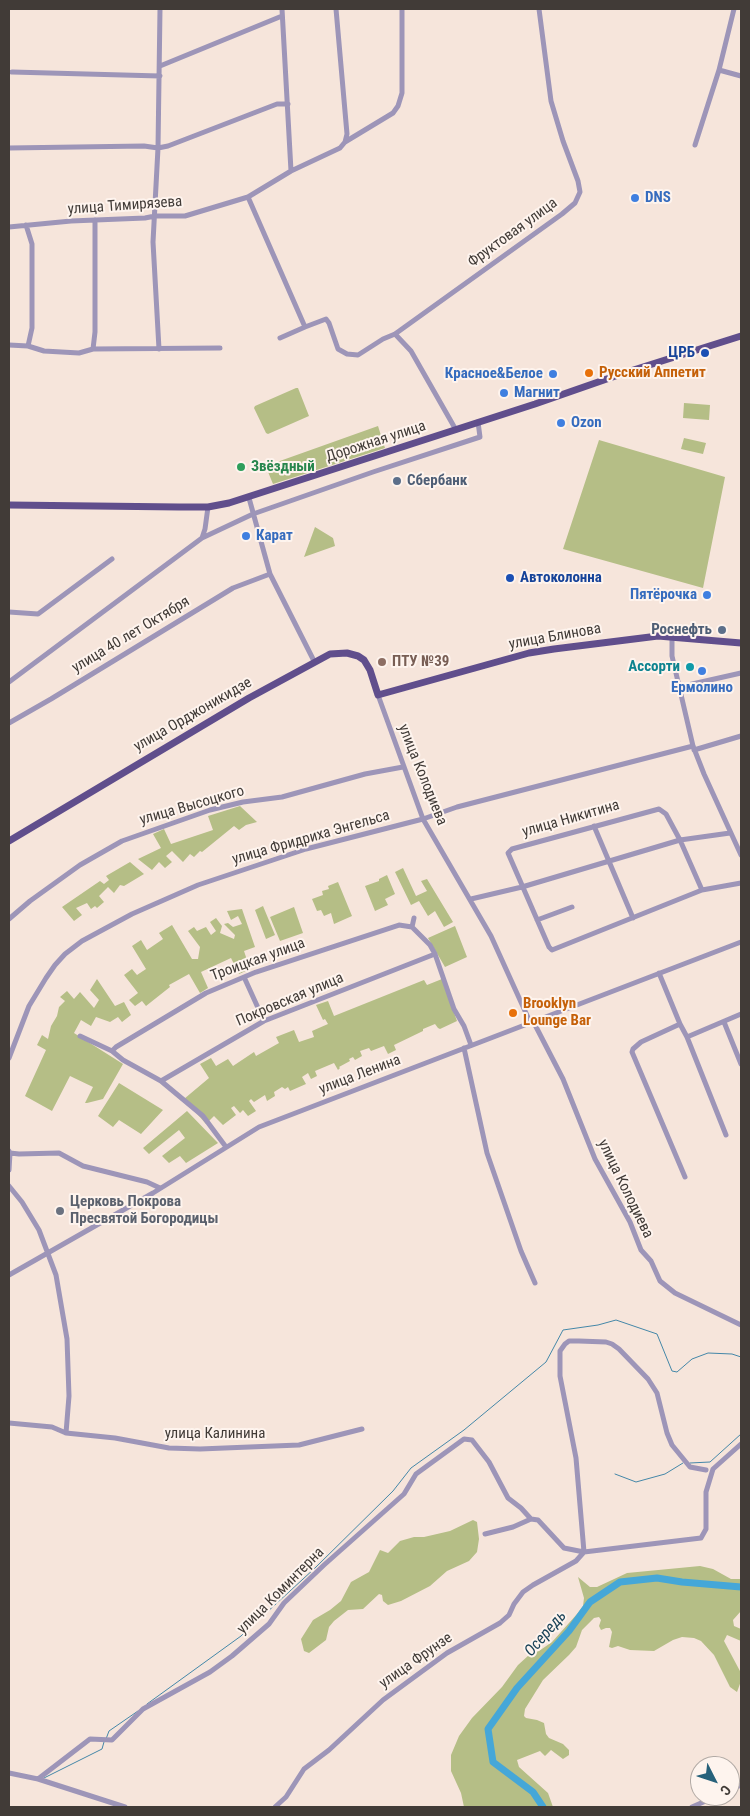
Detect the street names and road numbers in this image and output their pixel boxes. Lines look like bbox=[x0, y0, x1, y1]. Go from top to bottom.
street label: улица Тимирязева bbox=[67, 193, 183, 219]
street label: Фруктовая улица bbox=[465, 194, 561, 272]
street label: Дорожная улица bbox=[324, 417, 428, 467]
street label: улица 40 лет Октября bbox=[69, 593, 193, 677]
street label: улица Блинова bbox=[508, 620, 602, 654]
street label: улица Орджоникидзе bbox=[131, 674, 255, 756]
street label: улица Колодиева bbox=[394, 722, 450, 828]
street label: улица Высоцкого bbox=[138, 782, 246, 830]
street label: улица Никитина bbox=[520, 797, 622, 841]
street label: улица Фридриха Энгельса bbox=[230, 807, 392, 869]
street label: Троицкая улица bbox=[208, 935, 308, 985]
street label: Покровская улица bbox=[234, 969, 346, 1031]
street label: улица Ленина bbox=[317, 1051, 403, 1099]
street label: улица Колодиева bbox=[593, 1137, 657, 1241]
street label: улица Калинина bbox=[165, 1425, 265, 1443]
street label: улица Коминтерна bbox=[234, 1544, 328, 1638]
street label: улица Фрунзе bbox=[376, 1629, 456, 1693]

